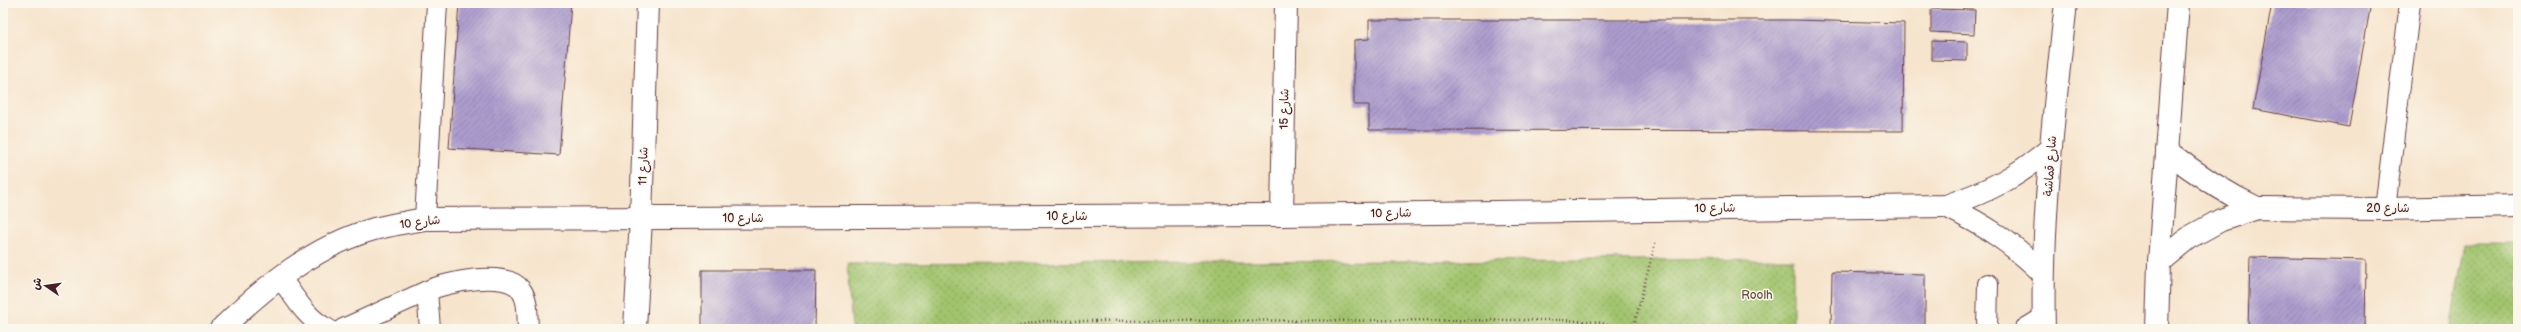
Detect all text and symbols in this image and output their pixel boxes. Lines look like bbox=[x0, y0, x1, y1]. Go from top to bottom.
street label: شارع 15 bbox=[1277, 89, 1293, 130]
street label: شارع قماشة bbox=[2041, 135, 2061, 197]
street label: شارع 11 bbox=[635, 147, 653, 186]
street label: شارع 10 bbox=[1694, 201, 1736, 217]
street label: شارع 20 bbox=[2366, 201, 2410, 217]
street label: شارع 10 bbox=[1370, 206, 1412, 222]
street label: شارع 10 bbox=[1047, 209, 1087, 225]
street label: شارع 10 bbox=[723, 211, 763, 227]
street label: شارع 10 bbox=[399, 213, 441, 233]
north arrow bbox=[26, 266, 66, 306]
text: ش bbox=[29, 277, 44, 291]
park label: Roolh bbox=[1741, 288, 1773, 303]

